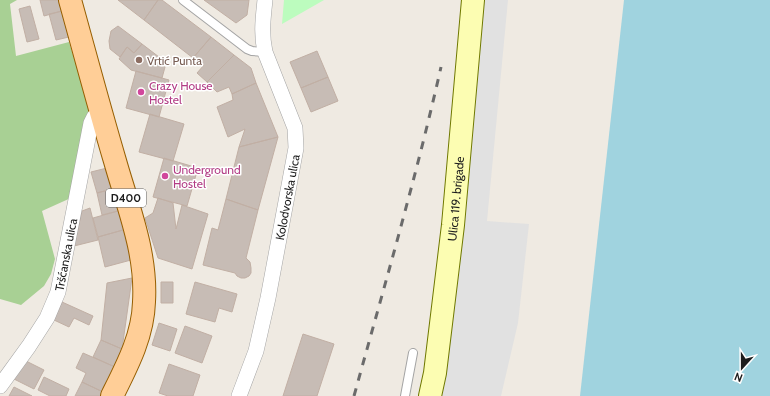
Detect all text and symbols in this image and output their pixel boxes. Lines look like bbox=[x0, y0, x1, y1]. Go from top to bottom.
place label: Vrtić Punta bbox=[147, 53, 202, 68]
marker: Vrtić Punta bbox=[134, 55, 144, 65]
place label: Crazy House Hostel bbox=[149, 78, 213, 107]
marker: Crazy House Hostel bbox=[136, 87, 146, 97]
street label: Kolodvorska ulica bbox=[271, 153, 302, 241]
street label: Ulica 119. brigade bbox=[444, 156, 467, 242]
place label: Underground Hostel bbox=[173, 162, 241, 191]
marker: Underground Hostel bbox=[160, 171, 170, 181]
road number: D400 bbox=[106, 189, 146, 207]
street label: Tršćanska ulica bbox=[51, 217, 80, 292]
north arrow bbox=[722, 348, 762, 388]
text: N bbox=[732, 369, 745, 385]

